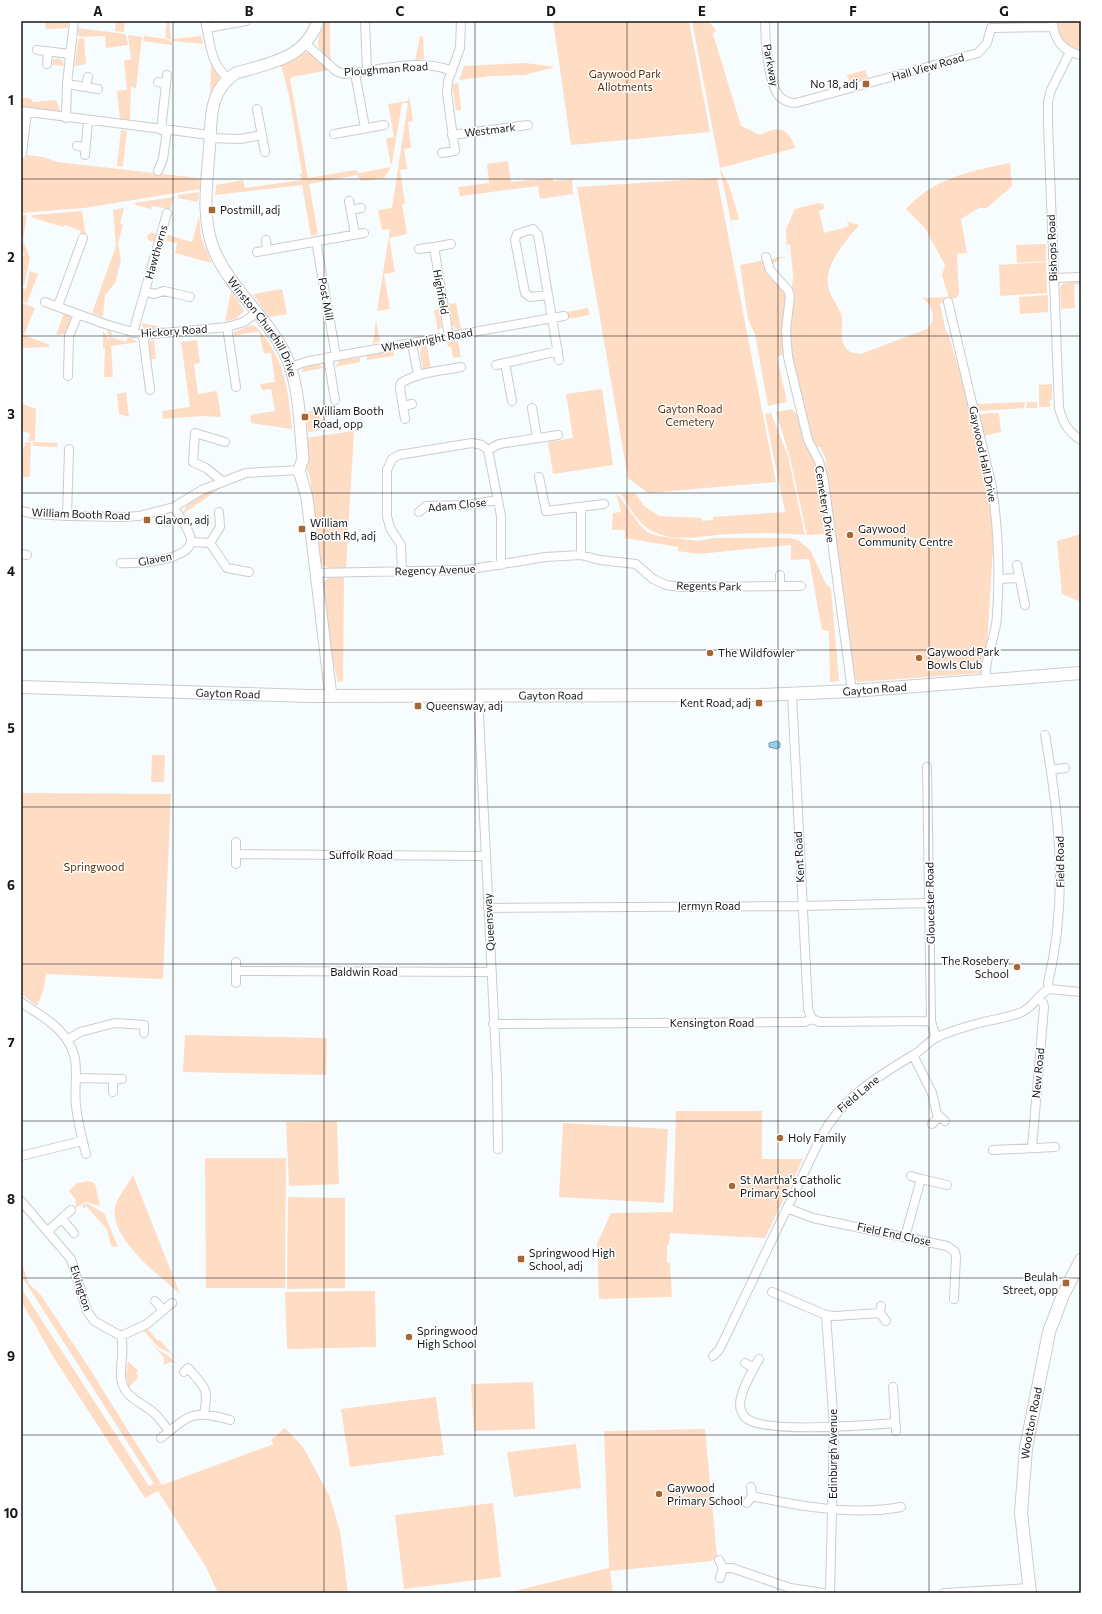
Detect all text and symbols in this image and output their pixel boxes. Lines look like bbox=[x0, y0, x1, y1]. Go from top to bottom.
text: A bbox=[93, 3, 103, 19]
text: B bbox=[245, 3, 254, 19]
text: C bbox=[396, 3, 405, 19]
text: D bbox=[546, 3, 556, 19]
text: E bbox=[698, 3, 706, 19]
text: F bbox=[849, 3, 857, 19]
text: G bbox=[999, 3, 1009, 19]
street label: Parkway bbox=[761, 43, 782, 88]
street label: Hall View Road bbox=[890, 50, 965, 83]
street label: Ploughman Road bbox=[344, 59, 428, 78]
park label: Gaywood Park Allotments bbox=[589, 67, 661, 93]
place label: No 18, adj bbox=[810, 77, 858, 90]
marker: No 18, adj bbox=[861, 79, 871, 89]
text: 1 bbox=[8, 92, 14, 108]
street label: Westmark bbox=[464, 120, 516, 139]
place label: Postmill, adj bbox=[220, 203, 280, 216]
marker: Postmill, adj bbox=[207, 205, 217, 215]
street label: Bishops Road bbox=[1044, 214, 1059, 282]
street label: Hawthorns bbox=[142, 223, 169, 280]
text: 2 bbox=[7, 249, 15, 265]
street label: Highfield bbox=[431, 268, 452, 315]
street label: Winston Churchill Drive bbox=[225, 274, 300, 378]
street label: Post Mill bbox=[316, 276, 337, 322]
street label: Hickory Road bbox=[140, 322, 208, 339]
street label: Wheelwright Road bbox=[380, 325, 474, 354]
park label: Gayton Road Cemetery bbox=[658, 402, 722, 428]
place label: William Booth Road, opp bbox=[313, 404, 384, 430]
street label: Gaywood Hall Drive bbox=[967, 405, 1000, 503]
text: 3 bbox=[7, 406, 15, 422]
marker: William Booth Road, opp bbox=[300, 412, 310, 422]
street label: Cemetery Drive bbox=[813, 465, 838, 543]
street label: Adam Close bbox=[427, 495, 487, 514]
street label: William Booth Road bbox=[31, 505, 131, 522]
place label: Glavon, adj bbox=[155, 513, 210, 526]
marker: Glavon, adj bbox=[142, 515, 152, 525]
place label: William Booth Rd, adj bbox=[310, 516, 376, 542]
place label: Gaywood Community Centre bbox=[858, 522, 953, 548]
marker: William Booth Rd, adj bbox=[297, 524, 307, 534]
marker: Gaywood Community Centre bbox=[845, 530, 855, 540]
street label: Glaven bbox=[137, 549, 173, 568]
street label: Regency Avenue bbox=[394, 562, 476, 577]
text: 4 bbox=[7, 563, 15, 579]
street label: Regents Park bbox=[676, 578, 742, 593]
place label: Gaywood Park Bowls Club bbox=[927, 645, 1000, 671]
place label: The Wildfowler bbox=[718, 646, 795, 659]
marker: The Wildfowler bbox=[705, 648, 715, 658]
marker: Gaywood Park Bowls Club bbox=[914, 653, 924, 663]
street label: Gayton Road bbox=[842, 680, 907, 697]
street label: Gayton Road bbox=[195, 685, 260, 700]
street label: Gayton Road bbox=[519, 688, 583, 702]
place label: Kent Road, adj bbox=[680, 696, 751, 709]
marker: Kent Road, adj bbox=[754, 698, 764, 708]
place label: Queensway, adj bbox=[426, 699, 503, 712]
marker: Queensway, adj bbox=[413, 701, 423, 711]
text: 5 bbox=[7, 720, 15, 736]
street label: Kent Road bbox=[791, 831, 806, 883]
street label: Field Road bbox=[1053, 836, 1066, 888]
street label: Suffolk Road bbox=[329, 848, 393, 861]
park label: Springwood bbox=[64, 860, 124, 873]
street label: Gloucester Road bbox=[922, 862, 937, 944]
text: 6 bbox=[7, 877, 15, 893]
street label: Queensway bbox=[480, 892, 497, 951]
street label: Jermyn Road bbox=[678, 899, 740, 913]
place label: The Rosebery School bbox=[941, 954, 1009, 980]
marker: The Rosebery School bbox=[1012, 962, 1022, 972]
street label: Baldwin Road bbox=[330, 965, 398, 978]
street label: Kensington Road bbox=[670, 1016, 754, 1029]
text: 7 bbox=[7, 1034, 15, 1050]
street label: New Road bbox=[1029, 1047, 1046, 1099]
street label: Field Lane bbox=[834, 1072, 881, 1115]
place label: Holy Family bbox=[788, 1131, 846, 1144]
marker: Holy Family bbox=[775, 1133, 785, 1143]
place label: St Martha's Catholic Primary School bbox=[740, 1173, 841, 1199]
marker: St Martha's Catholic Primary School bbox=[727, 1181, 737, 1191]
text: 8 bbox=[7, 1191, 15, 1207]
street label: Field End Close bbox=[856, 1219, 932, 1248]
place label: Springwood High School, adj bbox=[529, 1246, 615, 1272]
marker: Springwood High School, adj bbox=[516, 1254, 526, 1264]
street label: Elvington bbox=[68, 1263, 95, 1312]
place label: Beulah Street, opp bbox=[1003, 1270, 1058, 1296]
marker: Beulah Street, opp bbox=[1061, 1278, 1071, 1288]
place label: Springwood High School bbox=[417, 1324, 478, 1350]
marker: Springwood High School bbox=[404, 1332, 414, 1342]
text: 9 bbox=[7, 1348, 15, 1364]
street label: Wootton Road bbox=[1018, 1386, 1044, 1460]
street label: Edinburgh Avenue bbox=[826, 1409, 839, 1499]
place label: Gaywood Primary School bbox=[667, 1481, 743, 1507]
marker: Gaywood Primary School bbox=[654, 1489, 664, 1499]
text: 10 bbox=[4, 1505, 19, 1521]

